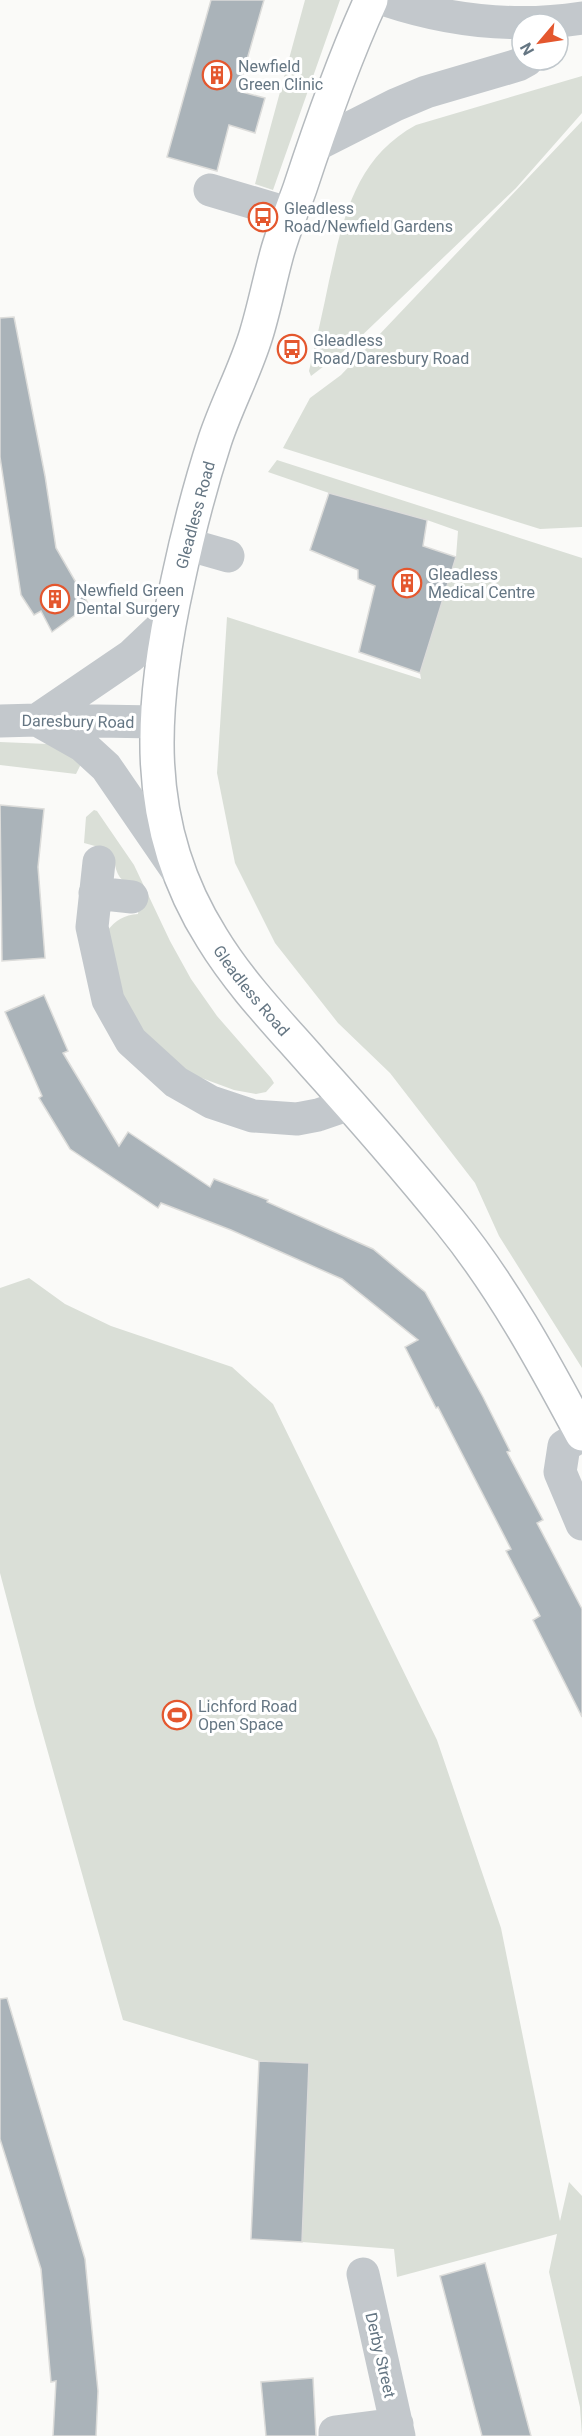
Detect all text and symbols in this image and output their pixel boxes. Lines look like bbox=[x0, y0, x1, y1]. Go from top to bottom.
north arrow bbox=[510, 12, 570, 72]
text: N bbox=[516, 39, 538, 59]
place label: Newfield Green Clinic bbox=[238, 57, 323, 94]
building icon: Newfield Green Clinic bbox=[201, 59, 233, 91]
place label: Gleadless Road/Newfield Gardens bbox=[284, 199, 453, 236]
bus stop icon: Gleadless Road/Newfield Gardens bbox=[247, 201, 279, 233]
place label: Gleadless Road/Daresbury Road bbox=[313, 331, 469, 368]
bus stop icon: Gleadless Road/Daresbury Road bbox=[276, 333, 308, 365]
street label: Gleadless Road bbox=[172, 459, 219, 571]
place label: Gleadless Medical Centre bbox=[428, 565, 535, 602]
building icon: Gleadless Medical Centre bbox=[391, 567, 423, 599]
place label: Newfield Green Dental Surgery bbox=[76, 581, 184, 618]
building icon: Newfield Green Dental Surgery bbox=[39, 583, 71, 615]
street label: Daresbury Road bbox=[21, 711, 135, 732]
street label: Gleadless Road bbox=[209, 942, 293, 1040]
place label: Lichford Road Open Space bbox=[198, 1697, 297, 1734]
sports icon: Lichford Road Open Space bbox=[161, 1699, 193, 1731]
street label: Derby Street bbox=[361, 2311, 400, 2400]

